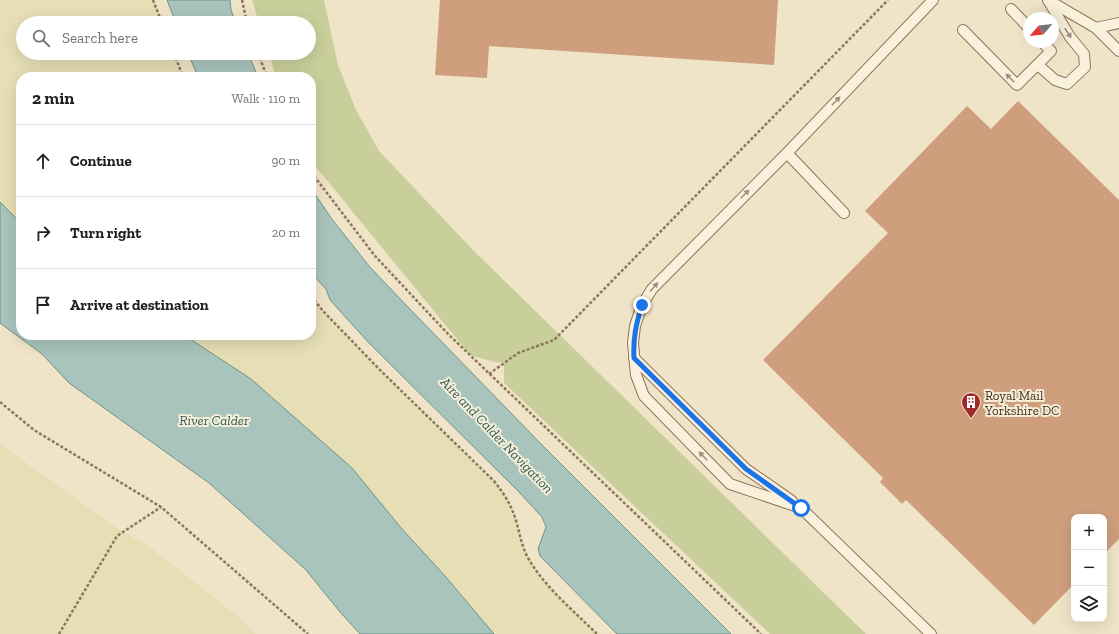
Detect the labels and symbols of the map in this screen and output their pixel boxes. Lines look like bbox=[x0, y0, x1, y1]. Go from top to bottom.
north arrow bbox=[1023, 12, 1059, 48]
one-way arrow bbox=[1064, 28, 1072, 38]
one-way arrow bbox=[1005, 73, 1015, 83]
one-way arrow bbox=[831, 96, 841, 106]
one-way arrow bbox=[741, 189, 750, 199]
one-way arrow bbox=[650, 282, 659, 292]
route end bbox=[633, 296, 651, 314]
water label: Aire and Calder Navigation bbox=[436, 373, 557, 497]
place label: Royal Mail Yorkshire DC bbox=[984, 388, 1059, 418]
building icon: Royal Mail Yorkshire DC bbox=[960, 391, 982, 419]
water label: River Calder bbox=[179, 412, 249, 429]
one-way arrow bbox=[698, 451, 708, 461]
route start bbox=[792, 499, 810, 517]

